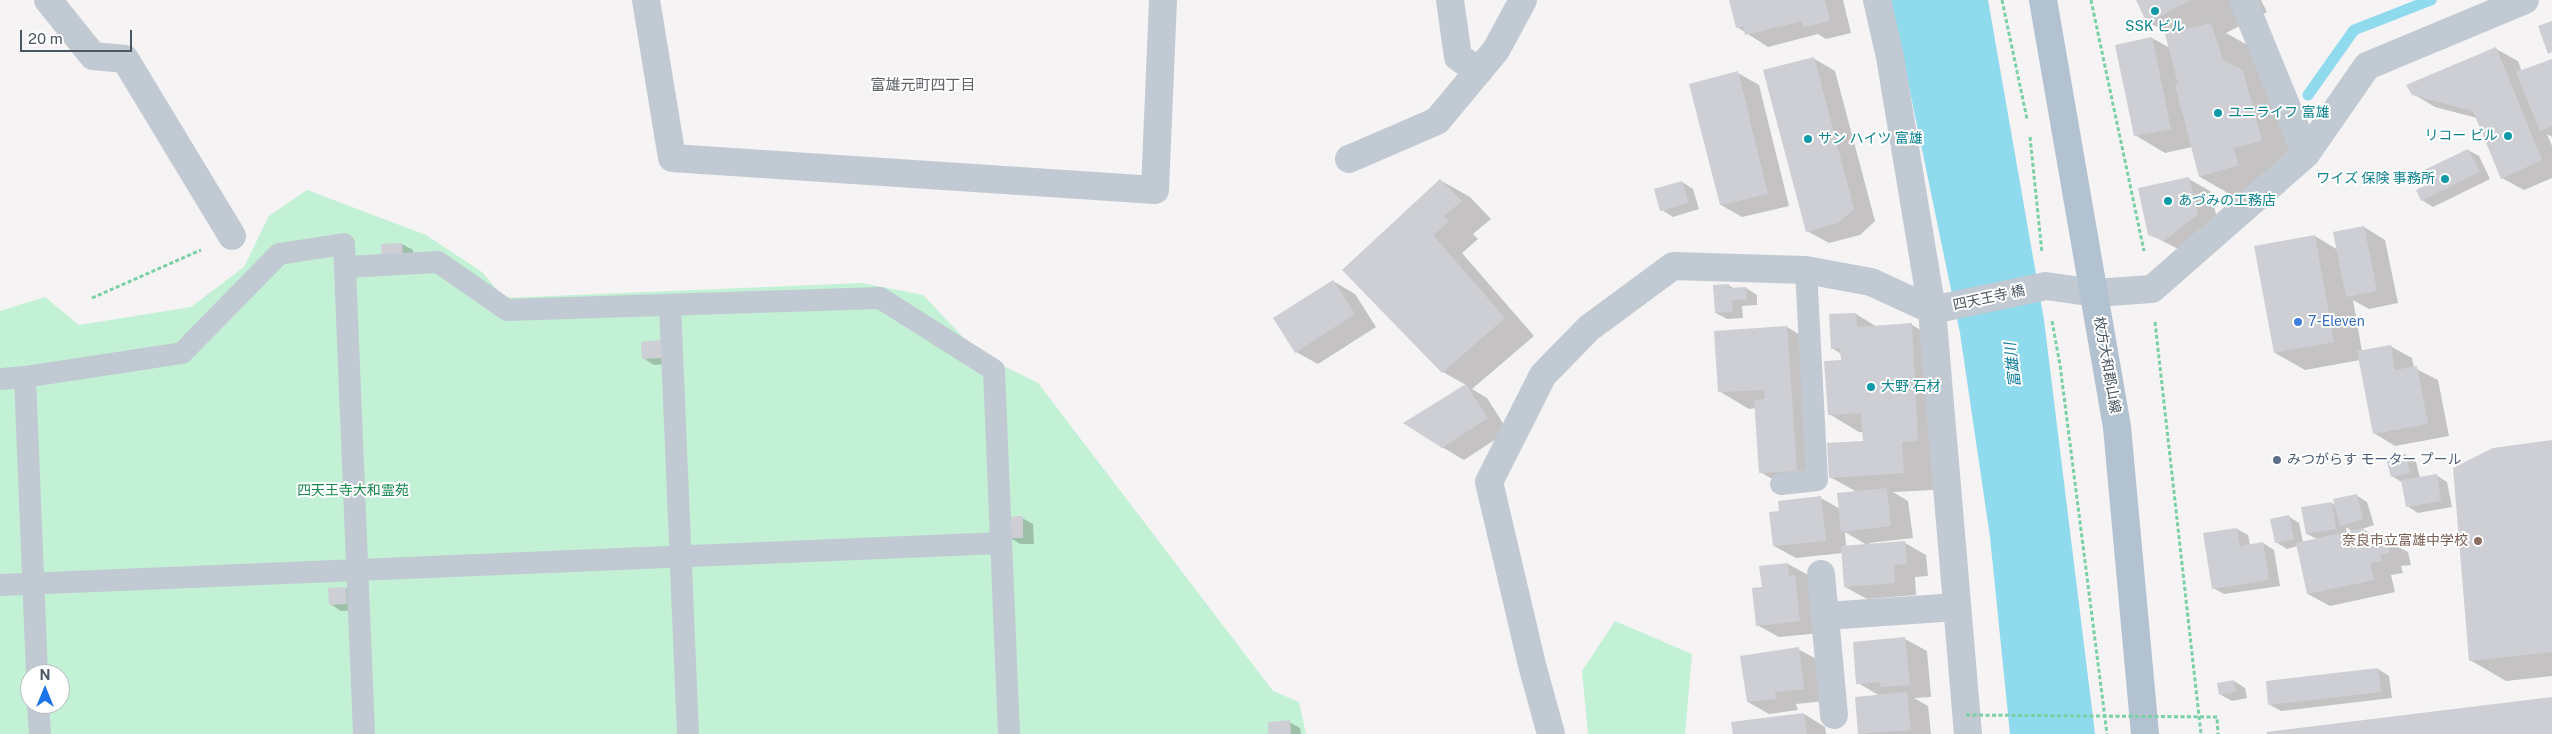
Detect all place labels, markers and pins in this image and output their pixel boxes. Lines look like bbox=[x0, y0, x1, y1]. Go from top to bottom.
marker: SSK ビル bbox=[2149, 5, 2161, 17]
place label: SSK ビル bbox=[2125, 19, 2185, 35]
place label: ユニライフ 富雄 bbox=[2228, 105, 2329, 121]
marker: ユニライフ 富雄 bbox=[2212, 107, 2224, 119]
place label: リコー ビル bbox=[2425, 128, 2498, 144]
marker: リコー ビル bbox=[2502, 130, 2514, 142]
place label: サン ハイツ 富雄 bbox=[1818, 131, 1923, 147]
marker: サン ハイツ 富雄 bbox=[1802, 133, 1814, 145]
place label: ワイズ 保険 事務所 bbox=[2316, 171, 2435, 187]
marker: ワイズ 保険 事務所 bbox=[2439, 173, 2451, 185]
place label: あづみの工務店 bbox=[2178, 193, 2276, 209]
marker: あづみの工務店 bbox=[2162, 195, 2174, 207]
place label: 7-Eleven bbox=[2308, 314, 2365, 330]
marker: 7-Eleven bbox=[2292, 316, 2304, 328]
place label: 大野 石材 bbox=[1881, 379, 1940, 395]
marker: 大野 石材 bbox=[1865, 381, 1877, 393]
place label: みつがらす モーター プール bbox=[2287, 452, 2462, 468]
marker: みつがらす モーター プール bbox=[2271, 454, 2283, 466]
place label: 奈良市立富雄中学校 bbox=[2342, 533, 2468, 549]
marker: 奈良市立富雄中学校 bbox=[2472, 535, 2484, 547]

